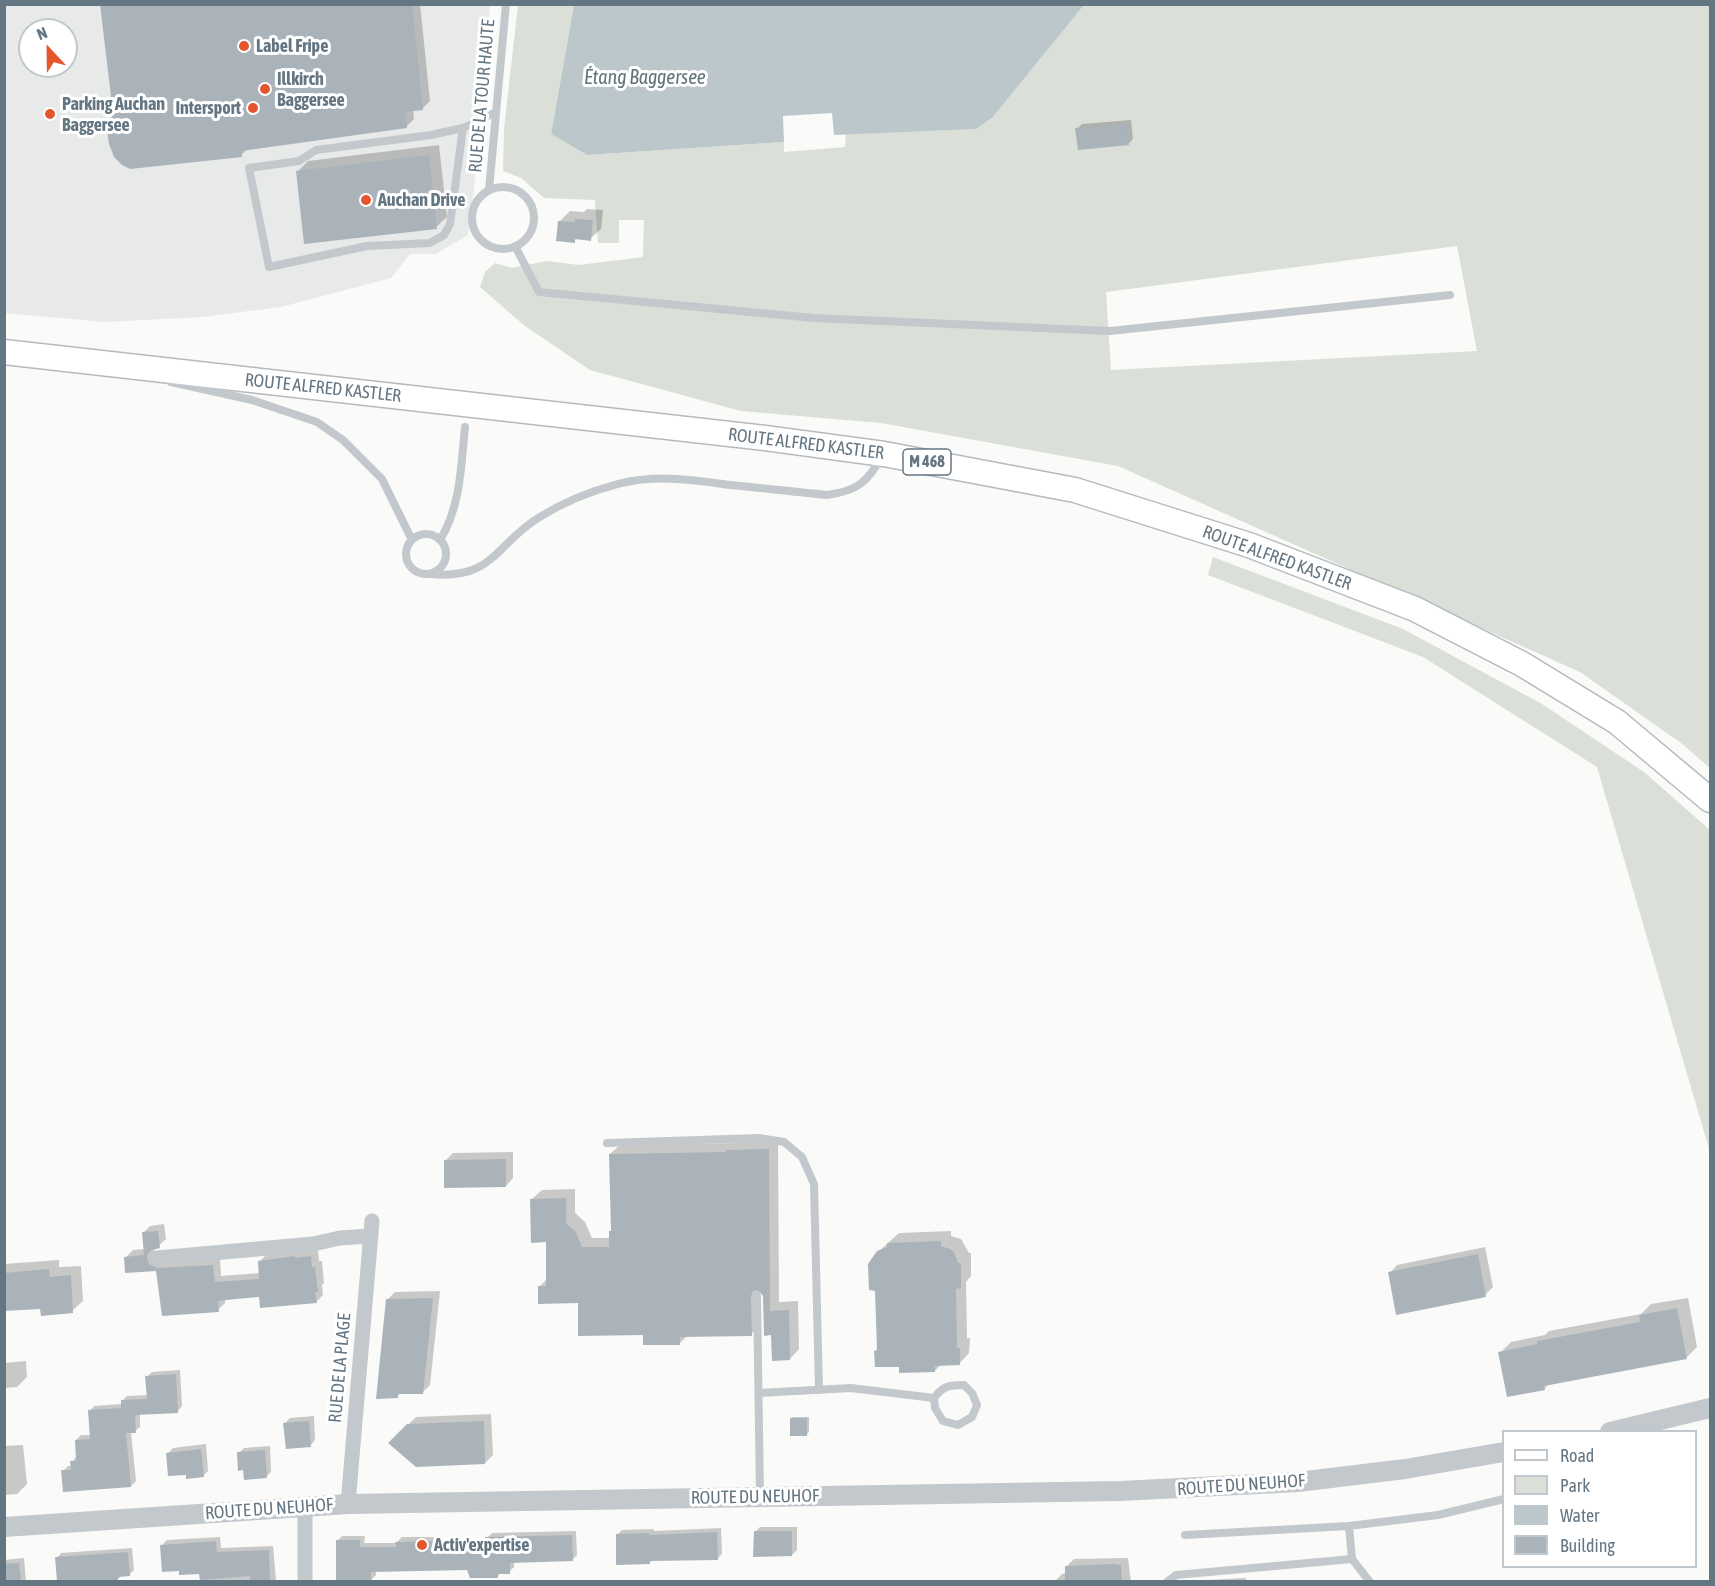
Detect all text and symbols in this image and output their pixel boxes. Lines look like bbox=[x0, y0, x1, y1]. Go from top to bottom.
north arrow bbox=[18, 18, 78, 78]
street label: RUE DE LA TOUR HAUTE bbox=[465, 18, 499, 174]
text: N bbox=[34, 23, 50, 43]
place label: Label Fripe bbox=[256, 35, 328, 57]
marker: Label Fripe bbox=[237, 39, 251, 53]
water label: Étang Baggersee bbox=[584, 66, 706, 90]
place label: Illkirch Baggersee bbox=[277, 68, 345, 110]
marker: Illkirch Baggersee bbox=[258, 82, 272, 96]
place label: Parking Auchan Baggersee bbox=[62, 93, 165, 136]
place label: Intersport bbox=[176, 97, 241, 119]
marker: Intersport bbox=[246, 101, 260, 115]
marker: Parking Auchan Baggersee bbox=[43, 107, 57, 121]
place label: Auchan Drive bbox=[378, 189, 465, 211]
marker: Auchan Drive bbox=[359, 193, 373, 207]
street label: ROUTE ALFRED KASTLER bbox=[244, 369, 402, 407]
street label: ROUTE ALFRED KASTLER bbox=[727, 424, 885, 464]
road number: M 468 bbox=[903, 449, 951, 475]
street label: ROUTE ALFRED KASTLER bbox=[1200, 521, 1354, 595]
street label: RUE DE LA PLAGE bbox=[324, 1312, 356, 1424]
legend bbox=[1502, 1430, 1697, 1568]
text: Road bbox=[1560, 1445, 1594, 1466]
street label: ROUTE DU NEUHOF bbox=[1176, 1470, 1306, 1500]
text: Park bbox=[1560, 1475, 1590, 1496]
street label: ROUTE DU NEUHOF bbox=[691, 1485, 819, 1509]
street label: ROUTE DU NEUHOF bbox=[204, 1494, 334, 1524]
text: Water bbox=[1560, 1505, 1599, 1526]
place label: Activ'expertise bbox=[434, 1534, 529, 1556]
text: Building bbox=[1560, 1535, 1615, 1556]
marker: Activ'expertise bbox=[415, 1538, 429, 1552]

